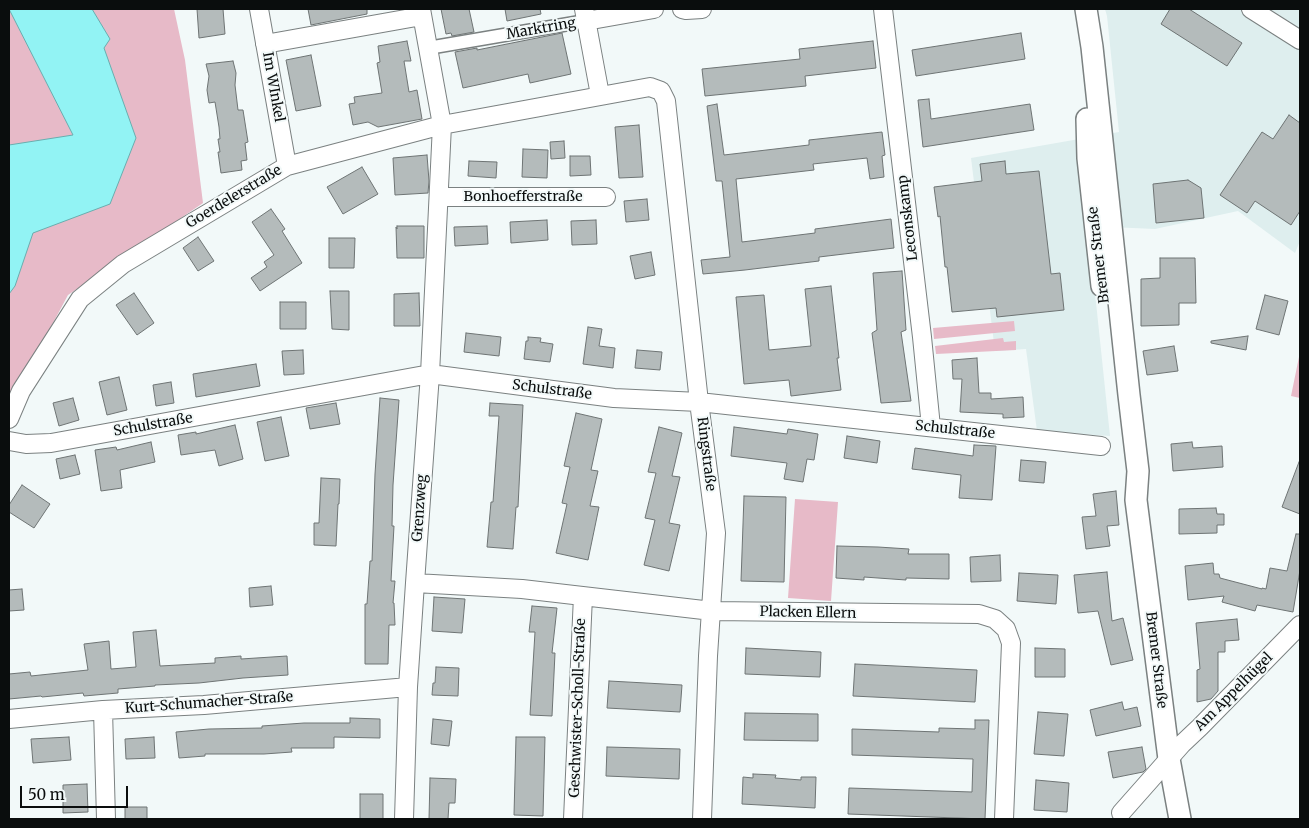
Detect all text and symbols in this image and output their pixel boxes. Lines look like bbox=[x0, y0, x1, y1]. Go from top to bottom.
street label: Marktring bbox=[505, 15, 577, 43]
street label: Im WInkel bbox=[259, 51, 287, 123]
street label: Goerdelerstraße bbox=[183, 162, 285, 232]
street label: Leconskamp bbox=[894, 174, 922, 262]
street label: Bonhoefferstraße bbox=[464, 189, 582, 205]
street label: Bremer Straße bbox=[1085, 206, 1113, 304]
street label: Schulstraße bbox=[511, 377, 593, 403]
street label: Schulstraße bbox=[112, 410, 194, 440]
street label: Ringstraße bbox=[693, 416, 719, 492]
street label: Schulstraße bbox=[914, 417, 996, 443]
street label: Grenzweg bbox=[409, 474, 431, 542]
street label: Placken Ellern bbox=[760, 604, 856, 622]
street label: Bremer Straße bbox=[1142, 611, 1170, 709]
street label: Geschwister-Scholl-Straße bbox=[566, 618, 590, 798]
street label: Am Appelhügel bbox=[1191, 649, 1277, 735]
street label: Kurt-Schumacher-Straße bbox=[124, 689, 294, 717]
scale bar bbox=[22, 776, 130, 808]
text: 50 m bbox=[28, 785, 65, 804]

